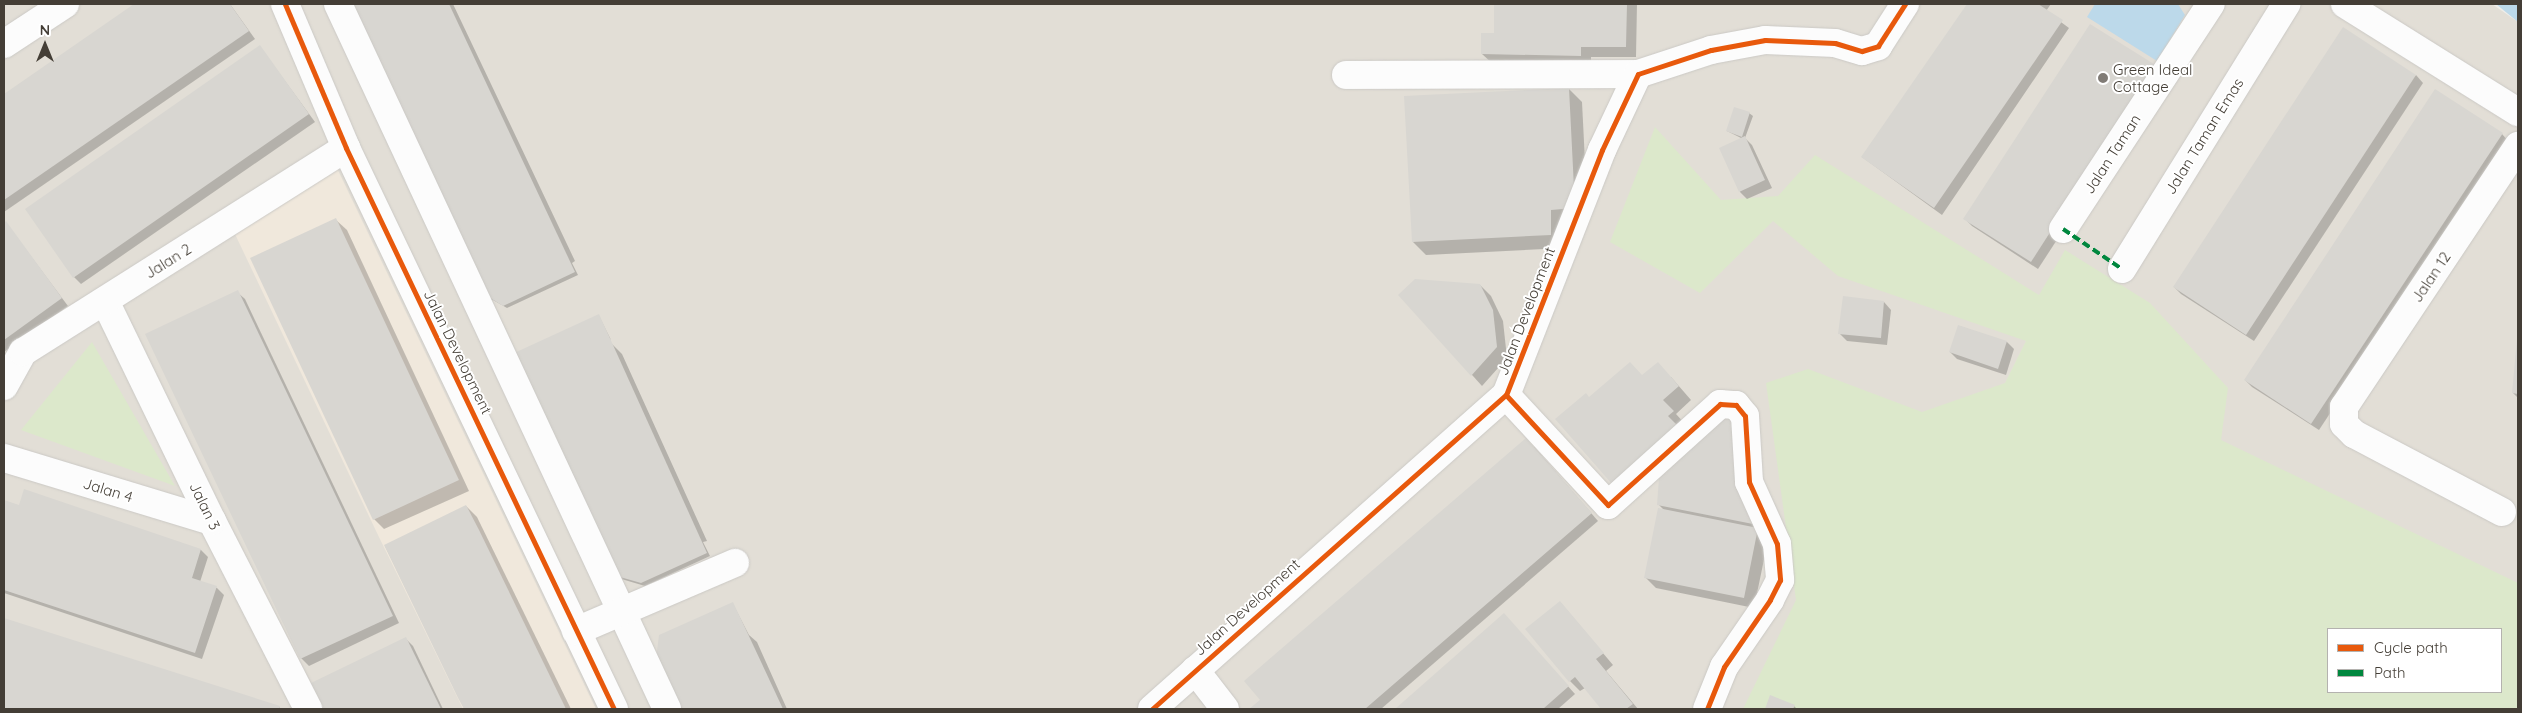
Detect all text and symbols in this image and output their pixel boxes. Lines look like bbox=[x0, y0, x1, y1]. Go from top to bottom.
north arrow bbox=[20, 20, 70, 70]
text: N bbox=[40, 21, 50, 39]
place label: Green Ideal Cottage bbox=[2113, 60, 2192, 95]
marker: Green Ideal Cottage bbox=[2097, 72, 2109, 84]
street label: Jalan Taman Emas bbox=[2161, 75, 2247, 197]
street label: Jalan Taman bbox=[2080, 111, 2144, 197]
street label: Jalan 2 bbox=[141, 240, 195, 282]
street label: Jalan Development bbox=[1493, 244, 1559, 378]
street label: Jalan 12 bbox=[2408, 248, 2454, 306]
street label: Jalan Development bbox=[420, 287, 496, 417]
street label: Jalan 4 bbox=[81, 474, 135, 506]
street label: Jalan 3 bbox=[186, 479, 224, 533]
street label: Jalan Development bbox=[1190, 555, 1304, 659]
legend bbox=[2327, 628, 2502, 693]
text: Cycle path bbox=[2374, 638, 2448, 657]
text: Path bbox=[2374, 663, 2406, 682]

